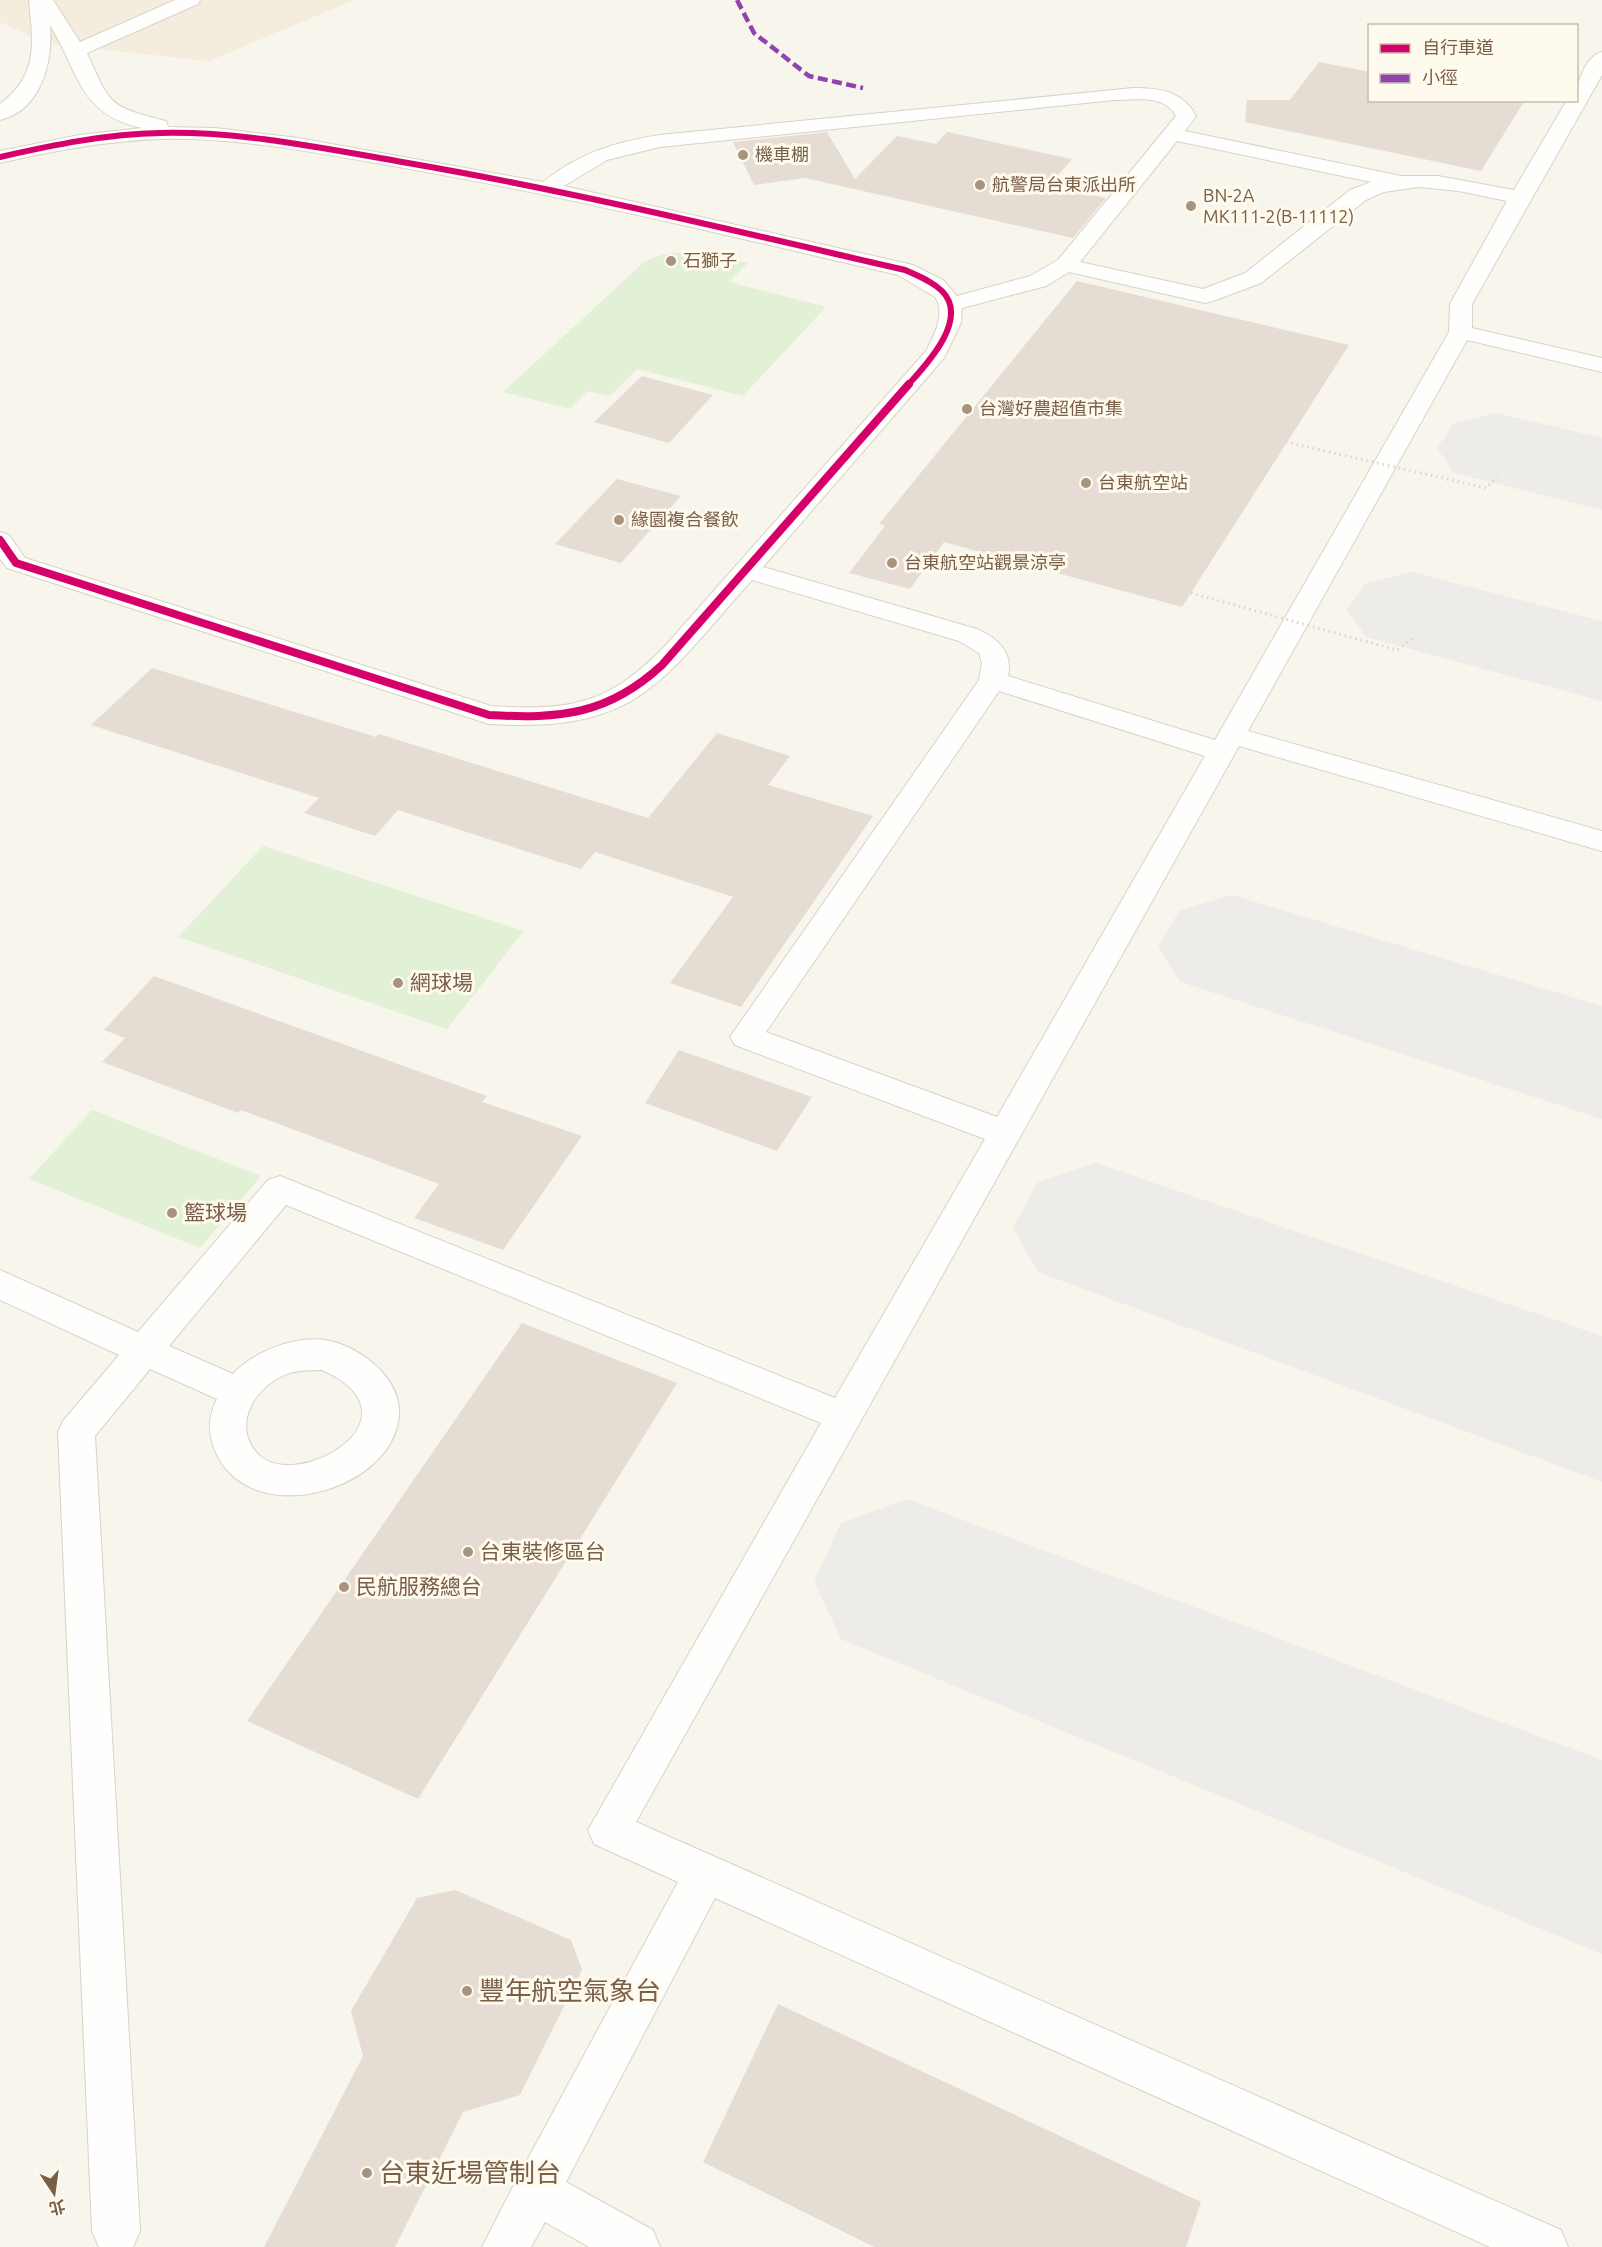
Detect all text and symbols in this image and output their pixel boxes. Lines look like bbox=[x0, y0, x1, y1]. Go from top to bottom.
legend bbox=[1368, 24, 1578, 102]
text: 自行車道 bbox=[1422, 37, 1494, 57]
text: 小徑 bbox=[1422, 67, 1458, 87]
place label: 機車棚 bbox=[755, 144, 809, 164]
marker: 機車棚 bbox=[736, 148, 750, 162]
place label: 航警局台東派出所 bbox=[992, 174, 1136, 194]
marker: 航警局台東派出所 bbox=[973, 178, 987, 192]
place label: BN-2A MK111-2(B-11112) bbox=[1203, 185, 1354, 227]
marker: BN-2A MK111-2(B-11112) bbox=[1184, 199, 1198, 213]
place label: 石獅子 bbox=[683, 250, 737, 270]
marker: 石獅子 bbox=[664, 254, 678, 268]
place label: 台灣好農超值市集 bbox=[979, 398, 1123, 418]
marker: 台灣好農超值市集 bbox=[960, 402, 974, 416]
place label: 台東航空站 bbox=[1098, 472, 1188, 492]
marker: 台東航空站 bbox=[1079, 476, 1093, 490]
place label: 緣園複合餐飲 bbox=[631, 509, 739, 529]
marker: 緣園複合餐飲 bbox=[612, 513, 626, 527]
place label: 台東航空站觀景涼亭 bbox=[904, 552, 1066, 572]
marker: 台東航空站觀景涼亭 bbox=[885, 556, 899, 570]
place label: 網球場 bbox=[410, 970, 473, 994]
marker: 網球場 bbox=[391, 976, 405, 990]
place label: 籃球場 bbox=[184, 1200, 247, 1224]
marker: 籃球場 bbox=[165, 1206, 179, 1220]
place label: 台東裝修區台 bbox=[480, 1539, 606, 1563]
marker: 台東裝修區台 bbox=[461, 1545, 475, 1559]
place label: 民航服務總台 bbox=[356, 1574, 482, 1598]
marker: 民航服務總台 bbox=[337, 1580, 351, 1594]
place label: 豐年航空氣象台 bbox=[479, 1976, 661, 2005]
marker: 豐年航空氣象台 bbox=[460, 1984, 474, 1998]
place label: 台東近場管制台 bbox=[379, 2158, 561, 2187]
north arrow bbox=[24, 2163, 84, 2223]
marker: 台東近場管制台 bbox=[360, 2166, 374, 2180]
text: 北 bbox=[48, 2197, 67, 2218]

